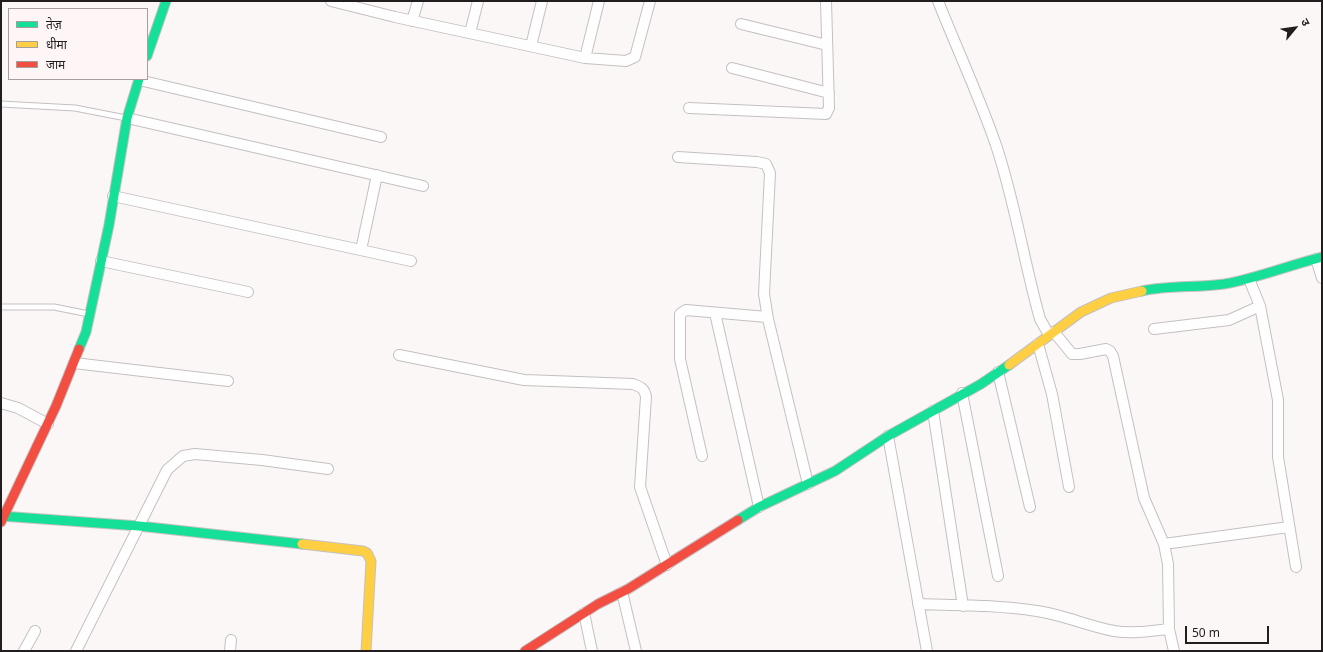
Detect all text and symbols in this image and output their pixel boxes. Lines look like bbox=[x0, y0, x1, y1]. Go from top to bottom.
legend bbox=[8, 8, 148, 80]
north arrow bbox=[1275, 8, 1315, 48]
text: उ bbox=[1298, 15, 1314, 28]
text: तेज़ bbox=[46, 16, 62, 33]
text: धीमा bbox=[46, 36, 67, 53]
text: जाम bbox=[46, 56, 65, 73]
scale bar bbox=[1187, 618, 1271, 644]
text: 50 m bbox=[1192, 624, 1220, 641]

